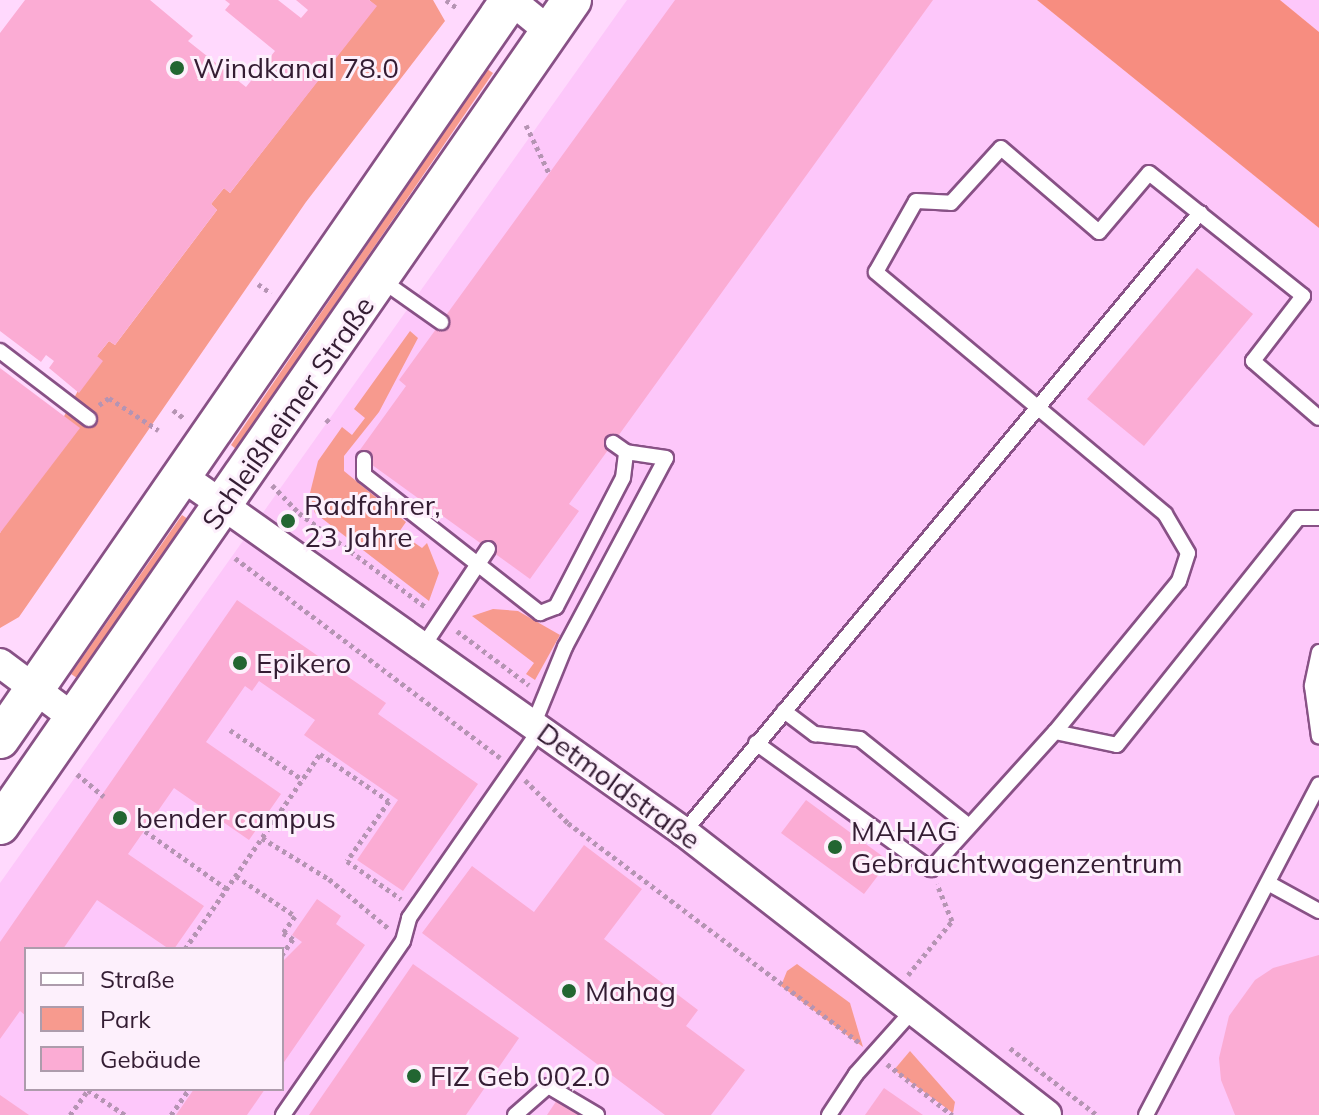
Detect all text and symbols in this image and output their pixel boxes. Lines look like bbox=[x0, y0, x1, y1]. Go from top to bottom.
place label: Windkanal 78.0 bbox=[193, 51, 399, 85]
marker: Windkanal 78.0 bbox=[168, 59, 186, 77]
street label: Schleißheimer Straße bbox=[195, 290, 381, 536]
place label: Radfahrer, 23 Jahre bbox=[304, 488, 441, 554]
marker: Radfahrer, 23 Jahre bbox=[279, 512, 297, 530]
place label: Epikero bbox=[256, 646, 351, 680]
marker: Epikero bbox=[231, 654, 249, 672]
street label: Detmoldstraße bbox=[531, 716, 707, 856]
place label: bender campus bbox=[136, 801, 336, 835]
marker: bender campus bbox=[111, 809, 129, 827]
place label: MAHAG Gebrauchtwagenzentrum bbox=[851, 814, 1183, 880]
marker: MAHAG Gebrauchtwagenzentrum bbox=[826, 838, 844, 856]
legend bbox=[24, 947, 284, 1091]
text: Straße bbox=[100, 964, 175, 994]
place label: Mahag bbox=[585, 974, 676, 1008]
marker: Mahag bbox=[560, 982, 578, 1000]
text: Park bbox=[100, 1004, 151, 1034]
text: Gebäude bbox=[100, 1044, 201, 1074]
place label: FIZ Geb 002.0 bbox=[430, 1059, 610, 1093]
marker: FIZ Geb 002.0 bbox=[405, 1067, 423, 1085]

